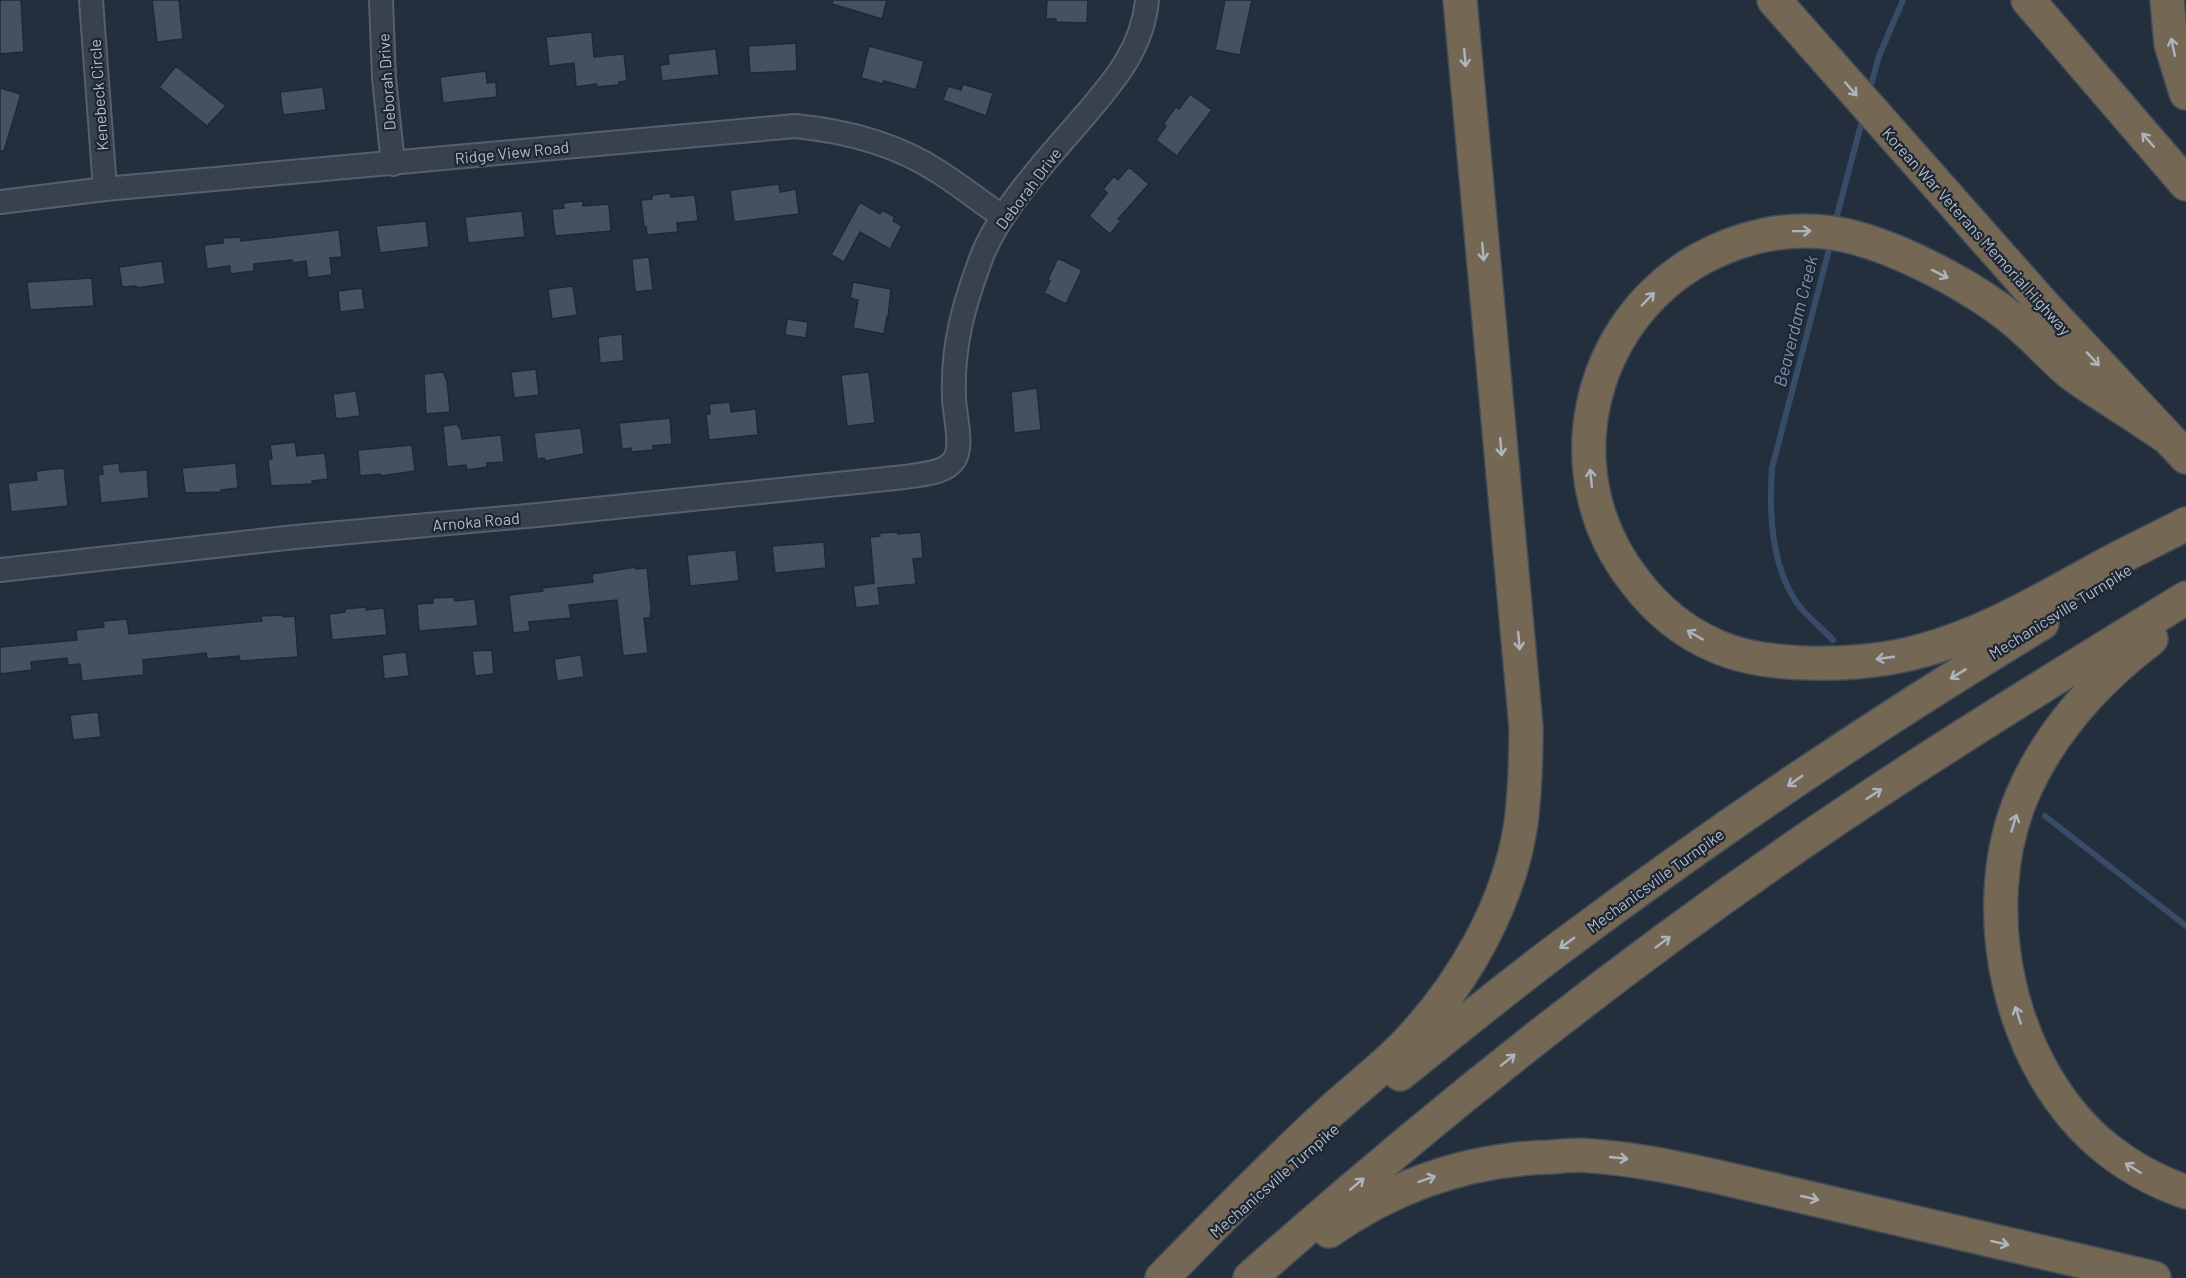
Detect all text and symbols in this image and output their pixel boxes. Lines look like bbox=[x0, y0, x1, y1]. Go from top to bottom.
street label: Deborah Drive bbox=[373, 33, 399, 131]
one-way arrow bbox=[2166, 38, 2178, 57]
street label: Kenebeck Circle bbox=[85, 39, 111, 151]
one-way arrow bbox=[1460, 48, 1471, 68]
one-way arrow bbox=[1844, 81, 1858, 96]
street label: Korean War Veterans Memorial Highway bbox=[1879, 123, 2076, 339]
one-way arrow bbox=[2141, 132, 2154, 148]
street label: Ridge View Road bbox=[454, 137, 570, 167]
street label: Deborah Drive bbox=[991, 143, 1065, 233]
one-way arrow bbox=[1792, 226, 1812, 237]
one-way arrow bbox=[1478, 242, 1489, 262]
water label: Beaverdam Creek bbox=[1768, 253, 1822, 389]
one-way arrow bbox=[1930, 269, 1948, 280]
one-way arrow bbox=[1640, 291, 1655, 306]
one-way arrow bbox=[2086, 351, 2100, 366]
one-way arrow bbox=[1496, 436, 1507, 456]
one-way arrow bbox=[1585, 469, 1596, 489]
street label: Arnoka Road bbox=[432, 508, 520, 534]
street label: Mechanicsville Turnpike bbox=[1985, 559, 2135, 663]
one-way arrow bbox=[1687, 629, 1704, 641]
one-way arrow bbox=[1514, 630, 1525, 650]
one-way arrow bbox=[1876, 653, 1895, 664]
one-way arrow bbox=[1950, 668, 1967, 680]
one-way arrow bbox=[1787, 775, 1804, 787]
one-way arrow bbox=[1865, 788, 1882, 800]
one-way arrow bbox=[2009, 814, 2020, 833]
street label: Mechanicsville Turnpike bbox=[1583, 824, 1727, 936]
one-way arrow bbox=[1560, 936, 1576, 949]
one-way arrow bbox=[1654, 936, 1670, 948]
one-way arrow bbox=[2012, 1006, 2023, 1025]
one-way arrow bbox=[1500, 1054, 1516, 1067]
street label: Mechanicsville Turnpike bbox=[1206, 1119, 1342, 1241]
one-way arrow bbox=[1608, 1153, 1628, 1164]
one-way arrow bbox=[2125, 1161, 2142, 1173]
one-way arrow bbox=[1417, 1173, 1436, 1184]
one-way arrow bbox=[1349, 1178, 1365, 1191]
one-way arrow bbox=[1800, 1193, 1819, 1205]
one-way arrow bbox=[1990, 1237, 2009, 1249]

